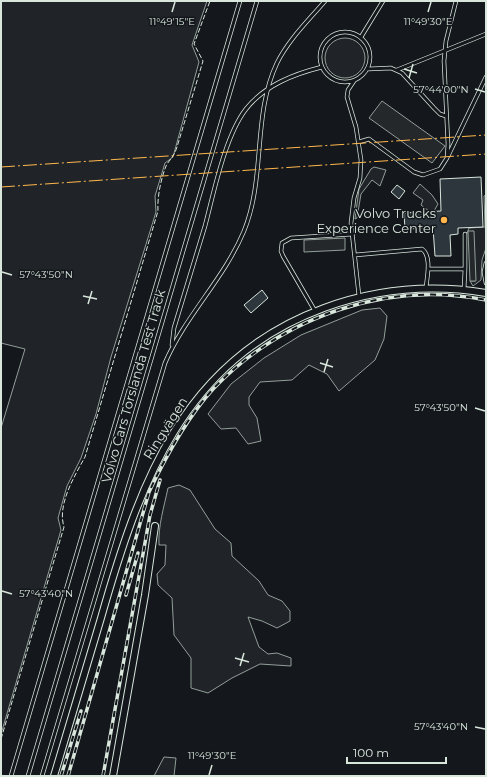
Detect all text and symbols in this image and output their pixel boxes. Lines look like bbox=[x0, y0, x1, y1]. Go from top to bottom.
text: 11°49'15"E bbox=[149, 15, 195, 28]
text: 11°49'30"E bbox=[404, 15, 453, 28]
text: 57°44'00"N bbox=[413, 83, 469, 96]
place label: Volvo Trucks Experience Center bbox=[317, 205, 436, 236]
marker: Volvo Trucks Experience Center bbox=[439, 215, 449, 225]
text: 57°43'50"N bbox=[19, 268, 73, 281]
street label: Volvo Cars Torslanda Test Track bbox=[98, 287, 168, 485]
street label: Ringvägen bbox=[140, 394, 190, 462]
text: 57°43'50"N bbox=[414, 401, 468, 414]
text: 57°43'40"N bbox=[19, 587, 73, 600]
text: 57°43'40"N bbox=[414, 720, 468, 733]
scale bar bbox=[347, 739, 446, 765]
text: 100 m bbox=[353, 745, 389, 760]
text: 11°49'30"E bbox=[188, 749, 237, 762]

